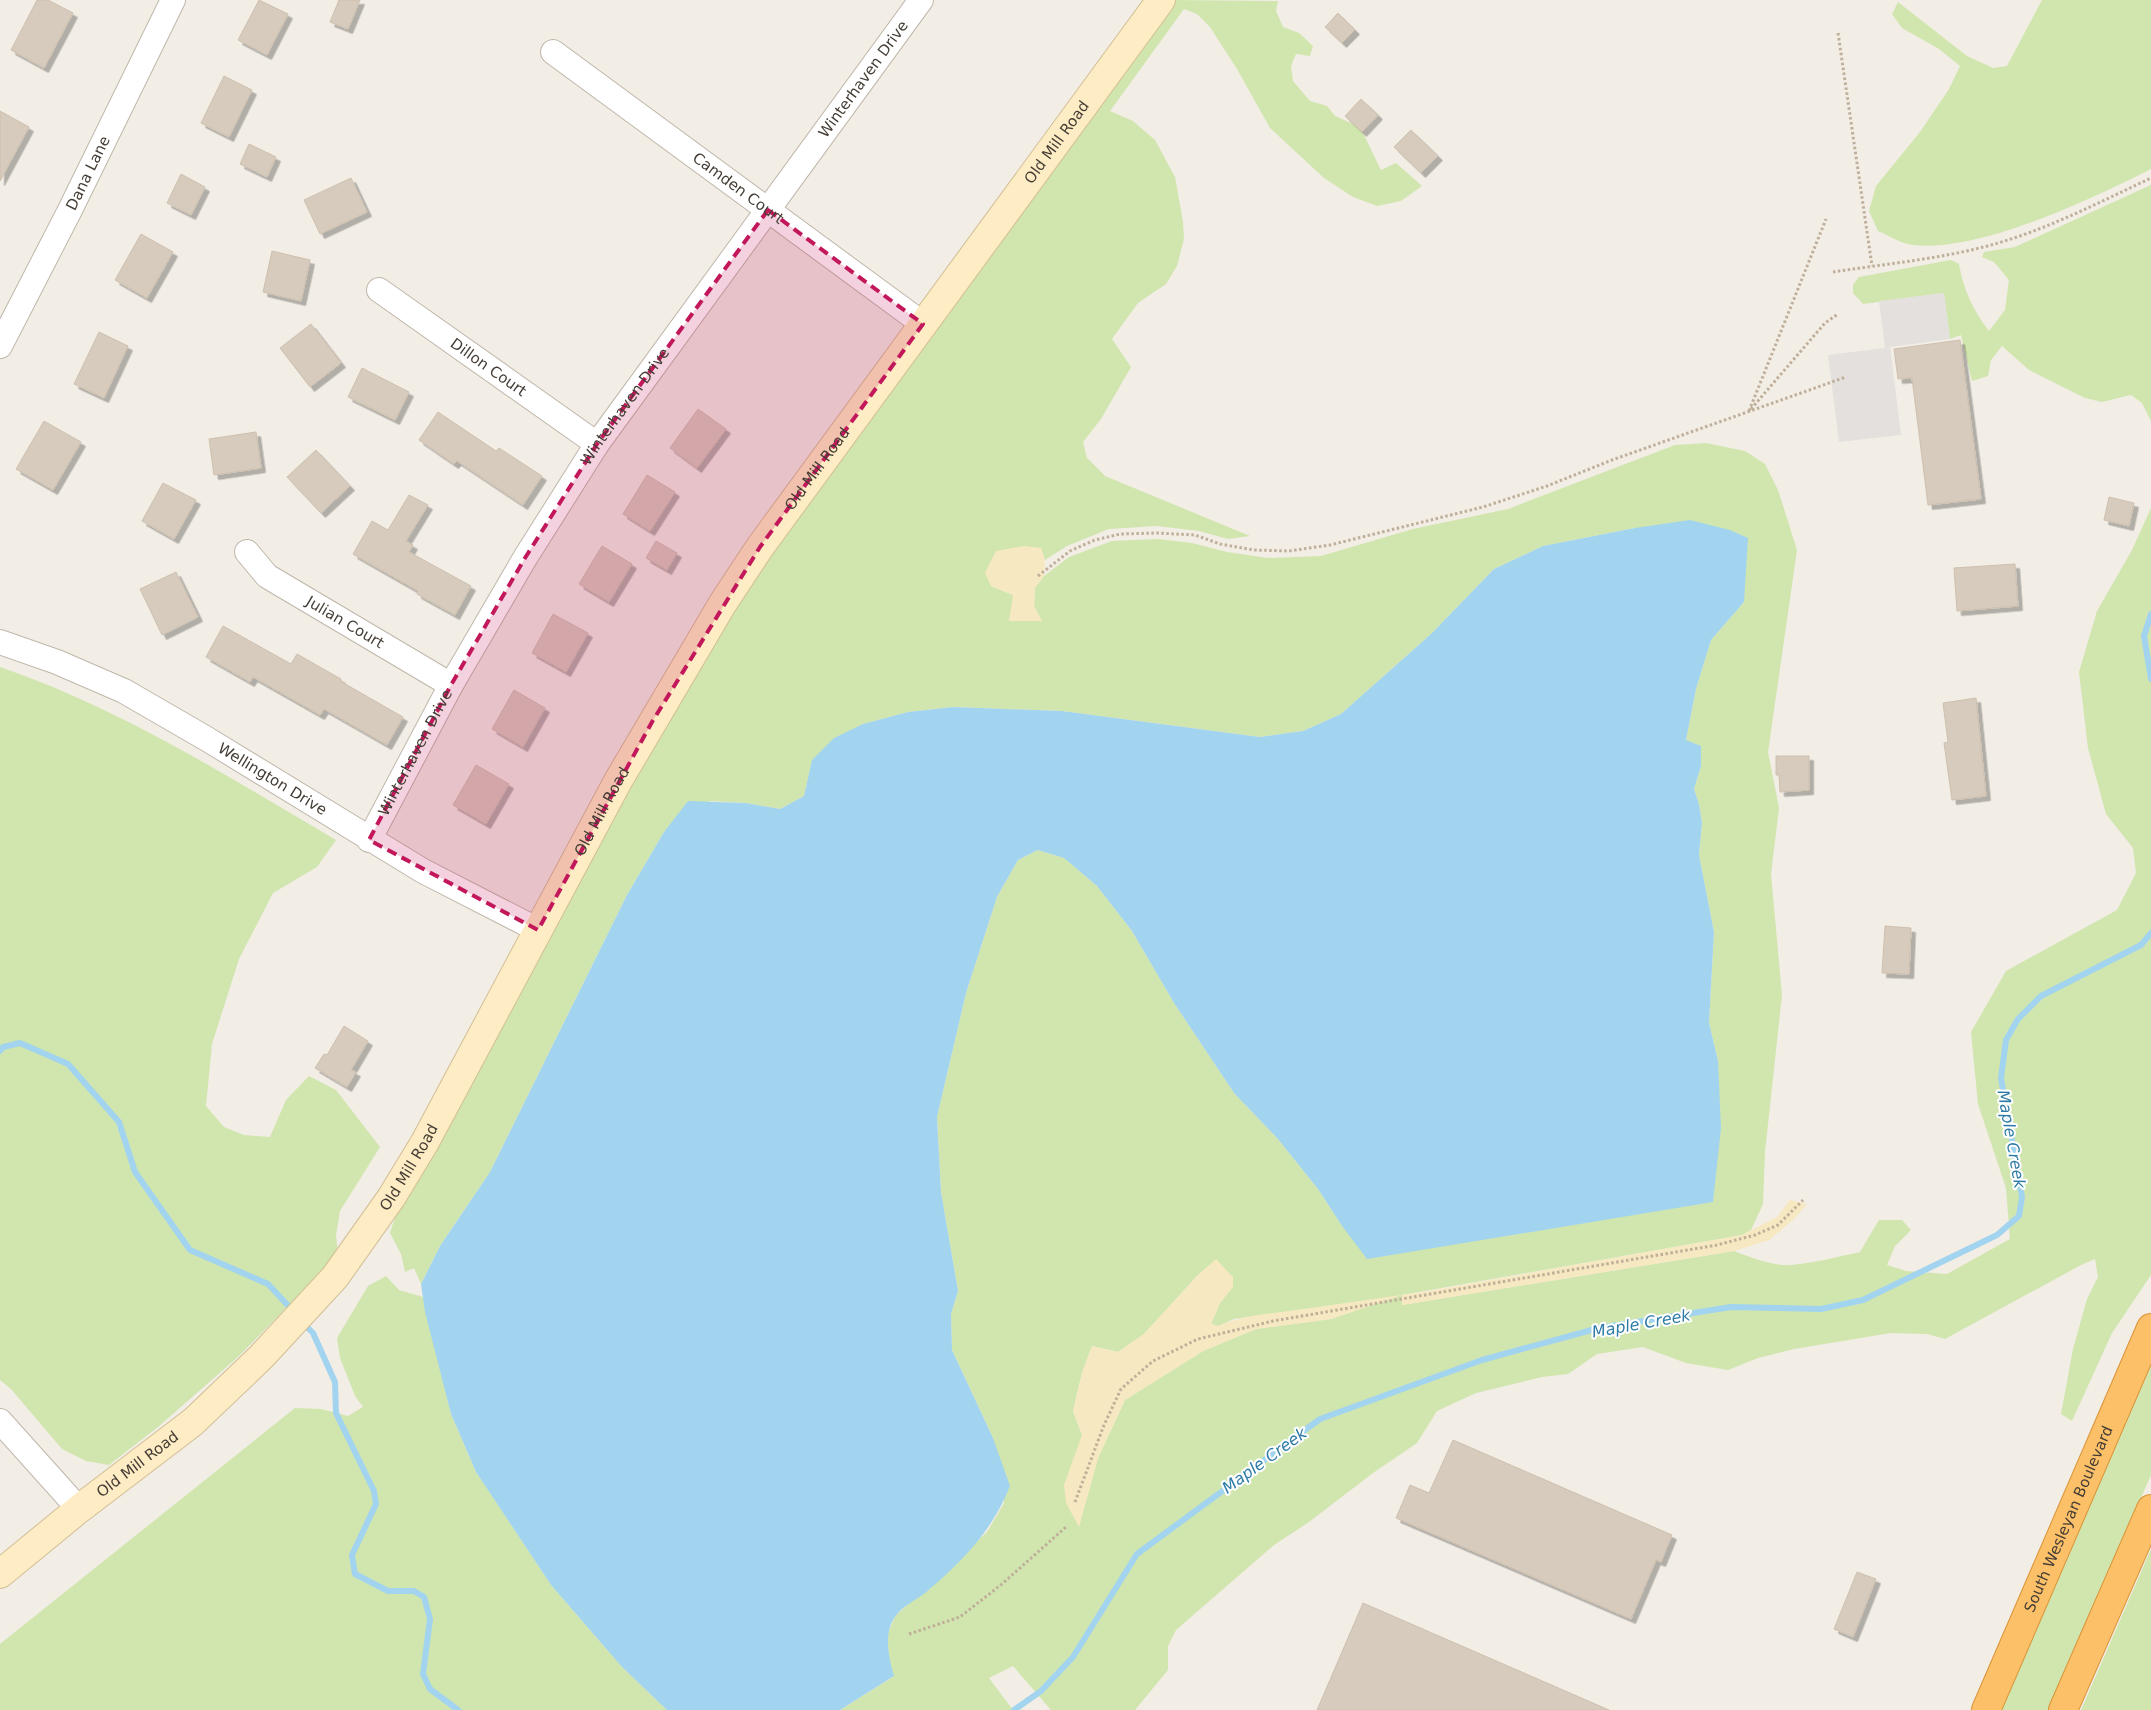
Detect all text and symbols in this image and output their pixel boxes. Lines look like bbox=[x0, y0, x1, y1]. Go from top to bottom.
street label: Winterhaven Drive bbox=[815, 17, 912, 141]
street label: Old Mill Road bbox=[1020, 97, 1093, 187]
street label: Dana Lane bbox=[62, 133, 114, 213]
street label: Camden Court bbox=[689, 149, 787, 228]
street label: Dillon Court bbox=[447, 334, 530, 400]
street label: Winterhaven Drive bbox=[577, 344, 673, 469]
street label: Old Mill Road bbox=[781, 424, 854, 514]
street label: Julian Court bbox=[302, 592, 387, 652]
street label: Winterhaven Drive bbox=[375, 686, 456, 819]
street label: Wellington Drive bbox=[215, 739, 330, 819]
street label: Old Mill Road bbox=[571, 764, 633, 859]
water label: Maple Creek bbox=[1993, 1088, 2030, 1191]
street label: Old Mill Road bbox=[376, 1121, 442, 1214]
water label: Maple Creek bbox=[1590, 1305, 1693, 1342]
water label: Maple Creek bbox=[1218, 1423, 1311, 1497]
street label: South Wesleyan Boulevard bbox=[2020, 1423, 2117, 1615]
street label: Old Mill Road bbox=[93, 1427, 182, 1501]

